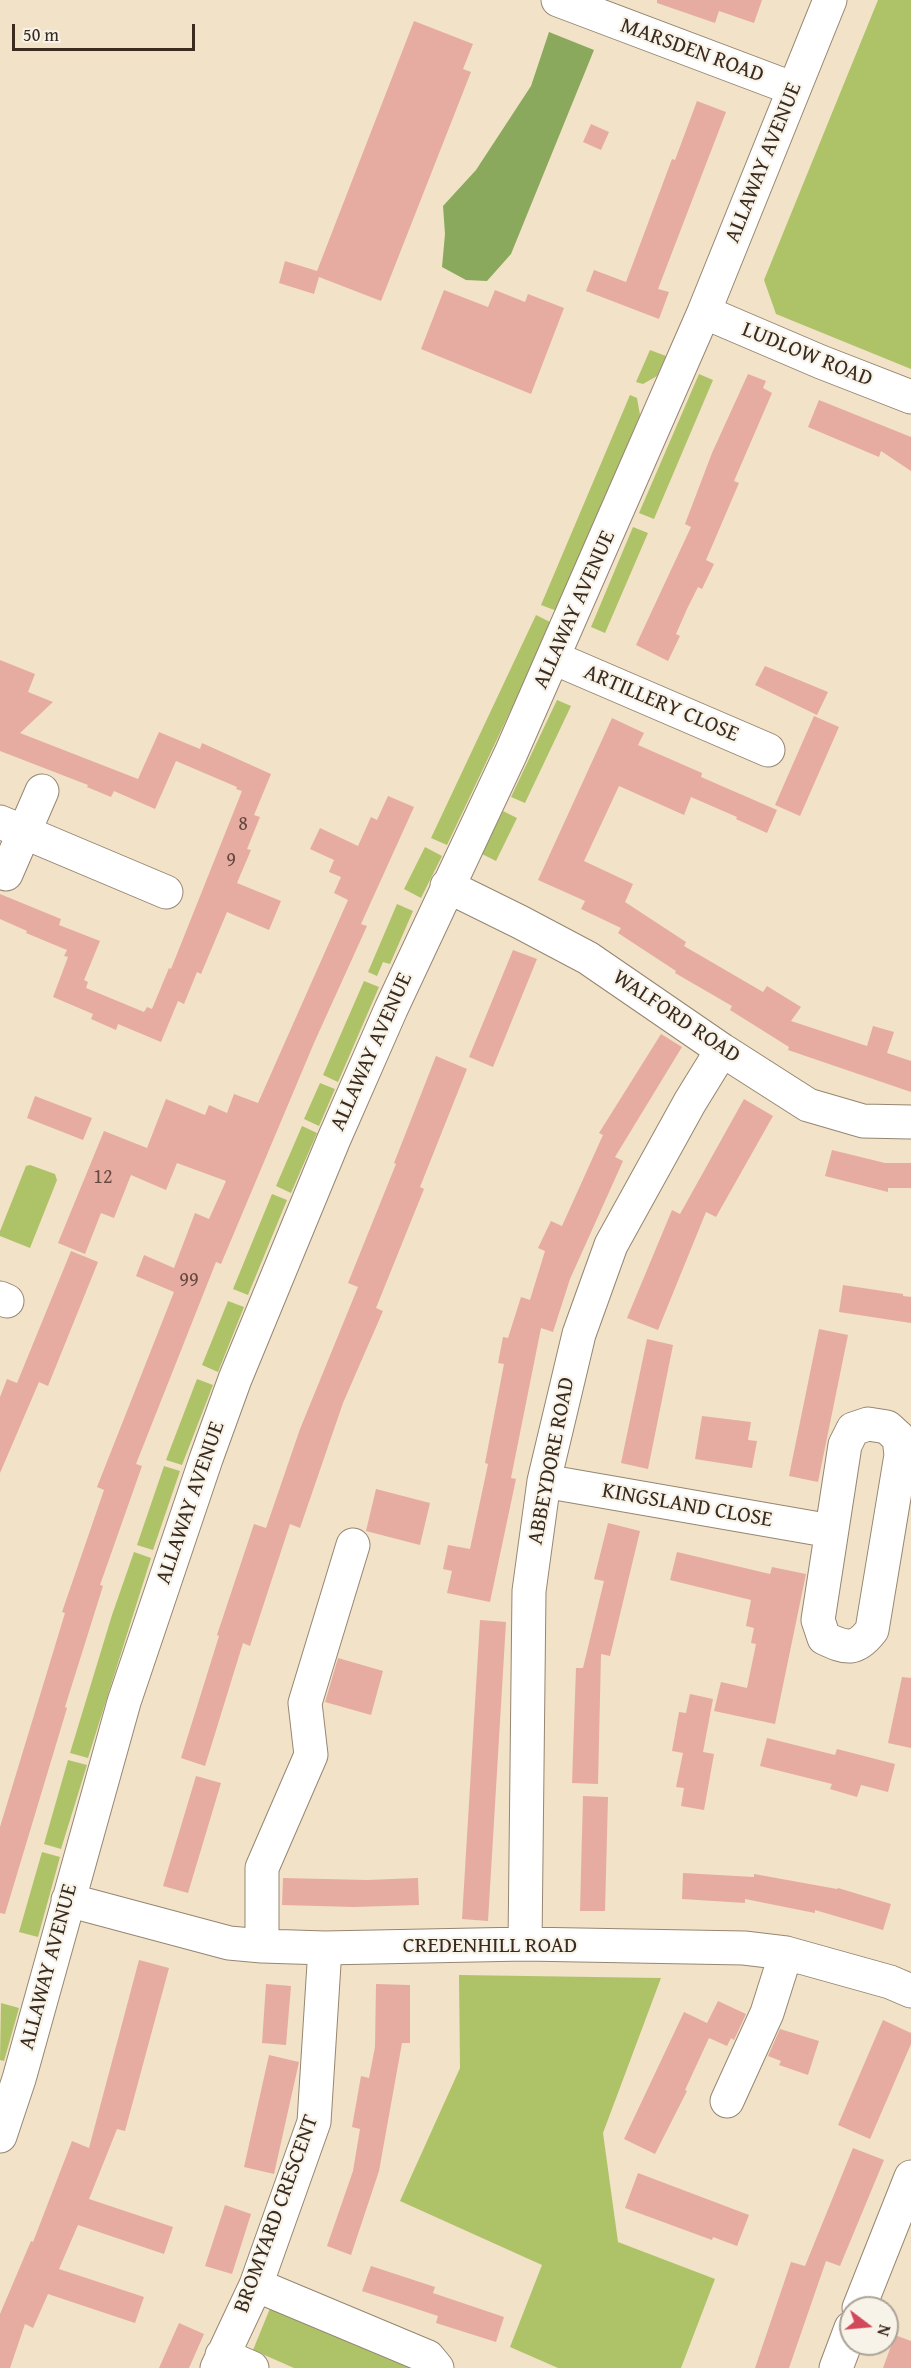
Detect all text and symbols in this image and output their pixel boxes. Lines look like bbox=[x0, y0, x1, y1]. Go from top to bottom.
scale bar bbox=[15, 12, 198, 50]
street label: MARSDEN ROAD bbox=[617, 13, 767, 89]
text: 50 m bbox=[23, 21, 59, 48]
street label: ALLAWAY AVENUE bbox=[720, 79, 808, 247]
street label: LUDLOW ROAD bbox=[738, 317, 876, 393]
street label: ALLAWAY AVENUE bbox=[528, 527, 622, 693]
street label: ARTILLERY CLOSE bbox=[580, 659, 742, 749]
house number: 8 bbox=[238, 813, 248, 837]
house number: 9 bbox=[226, 849, 236, 873]
street label: WALFORD ROAD bbox=[607, 965, 745, 1069]
street label: ALLAWAY AVENUE bbox=[325, 969, 419, 1135]
house number: 12 bbox=[93, 1166, 113, 1190]
house number: 99 bbox=[179, 1269, 199, 1293]
street label: ABBEYDORE ROAD bbox=[523, 1375, 581, 1547]
street label: ALLAWAY AVENUE bbox=[151, 1418, 231, 1588]
street label: KINGSLAND CLOSE bbox=[600, 1478, 774, 1534]
street label: ALLAWAY AVENUE bbox=[14, 1881, 84, 2053]
street label: CREDENHILL ROAD bbox=[403, 1933, 577, 1959]
street label: BROMYARD CRESCENT bbox=[229, 2112, 325, 2316]
north arrow bbox=[839, 2296, 899, 2356]
text: N bbox=[871, 2322, 897, 2339]

